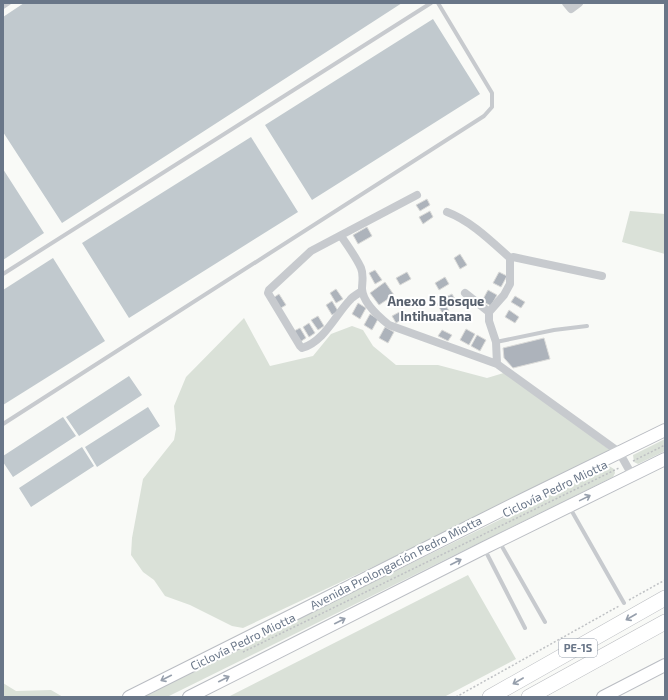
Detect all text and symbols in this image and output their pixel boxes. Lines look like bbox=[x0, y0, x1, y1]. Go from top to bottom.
district label: Anexo 5 Bosque Intihuatana bbox=[388, 293, 484, 324]
street label: Ciclovía Pedro Miotta bbox=[500, 457, 609, 520]
one-way arrow bbox=[579, 494, 591, 501]
street label: Avenida Prolongación Pedro Miotta bbox=[307, 513, 484, 612]
one-way arrow bbox=[450, 558, 462, 565]
street label: Ciclovía Pedro Miotta bbox=[188, 610, 297, 673]
one-way arrow bbox=[625, 614, 637, 622]
one-way arrow bbox=[334, 617, 346, 624]
road number: PE-1S bbox=[559, 639, 597, 657]
one-way arrow bbox=[161, 675, 173, 682]
one-way arrow bbox=[218, 675, 230, 683]
one-way arrow bbox=[512, 678, 524, 686]

